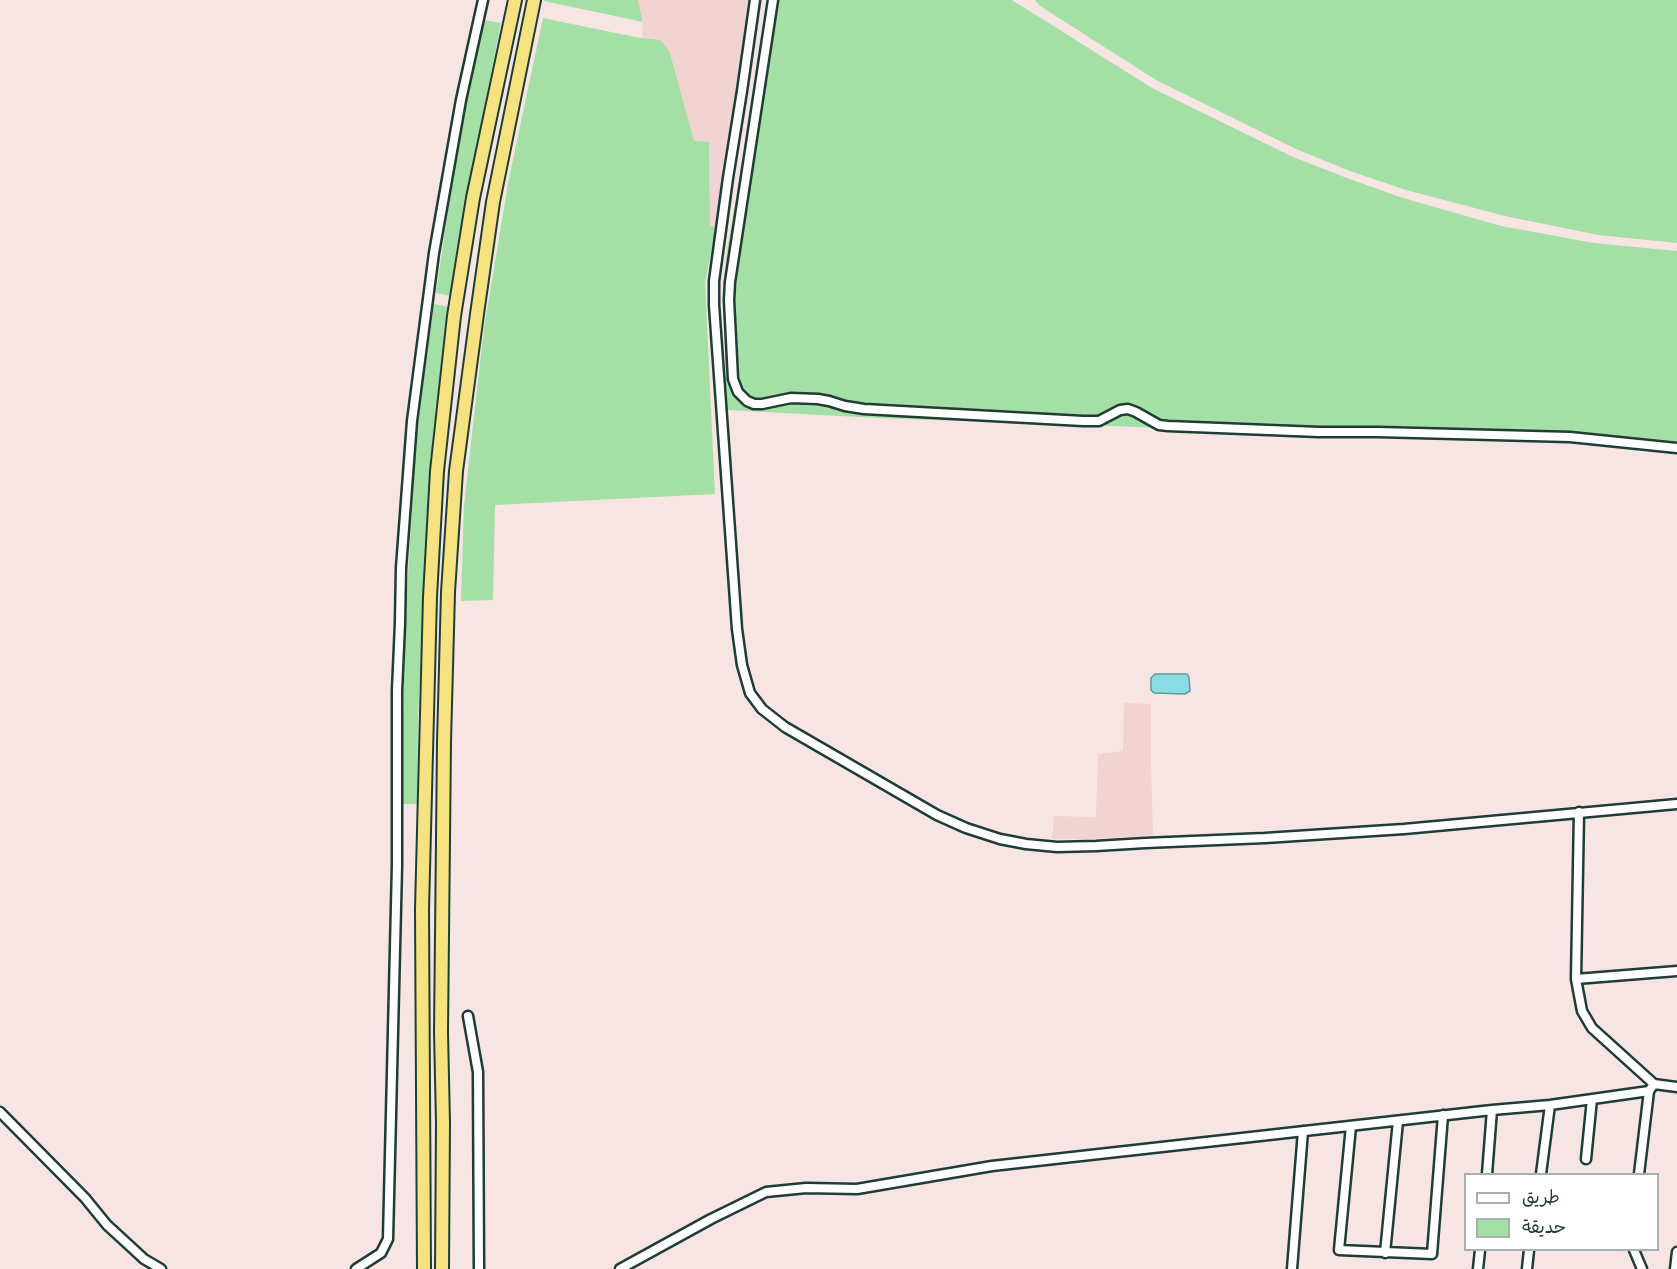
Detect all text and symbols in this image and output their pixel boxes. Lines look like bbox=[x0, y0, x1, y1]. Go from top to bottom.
legend bbox=[1464, 1173, 1659, 1251]
text: طريق bbox=[1522, 1185, 1560, 1208]
text: حديقة bbox=[1522, 1215, 1566, 1238]

